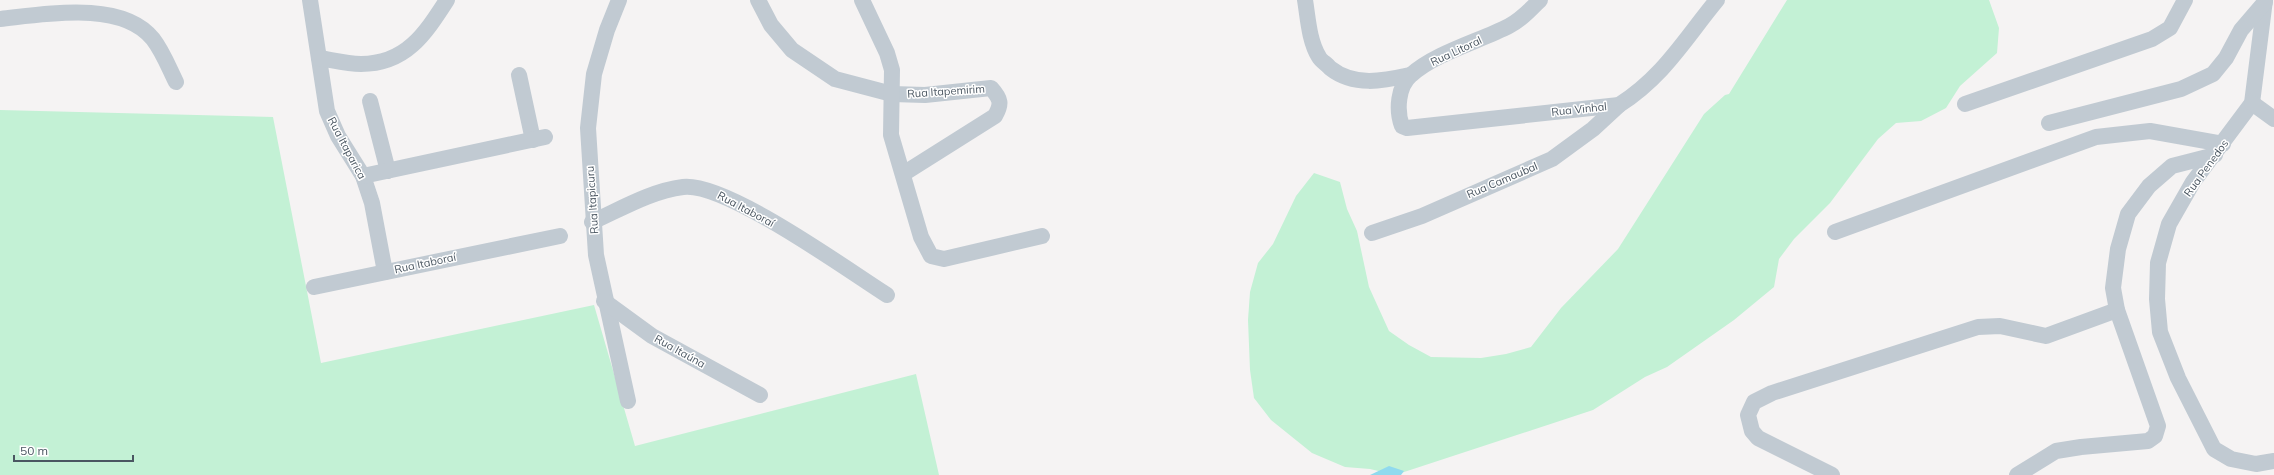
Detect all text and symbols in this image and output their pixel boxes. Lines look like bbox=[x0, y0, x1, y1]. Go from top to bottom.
street label: Rua Litoral bbox=[1428, 33, 1484, 69]
street label: Rua Itapemirim bbox=[907, 81, 985, 101]
street label: Rua Vinhal bbox=[1550, 99, 1608, 119]
street label: Rua Itaparica bbox=[325, 114, 369, 182]
street label: Rua Penedos bbox=[2181, 137, 2231, 199]
street label: Rua Camaubal bbox=[1464, 159, 1540, 201]
street label: Rua Itapicuru bbox=[583, 166, 601, 234]
street label: Rua Itaboraí bbox=[715, 188, 778, 231]
street label: Rua Itaboraí bbox=[393, 249, 459, 276]
street label: Rua Itaúna bbox=[652, 331, 708, 371]
scale bar bbox=[14, 437, 133, 463]
text: 50 m bbox=[20, 443, 48, 458]

